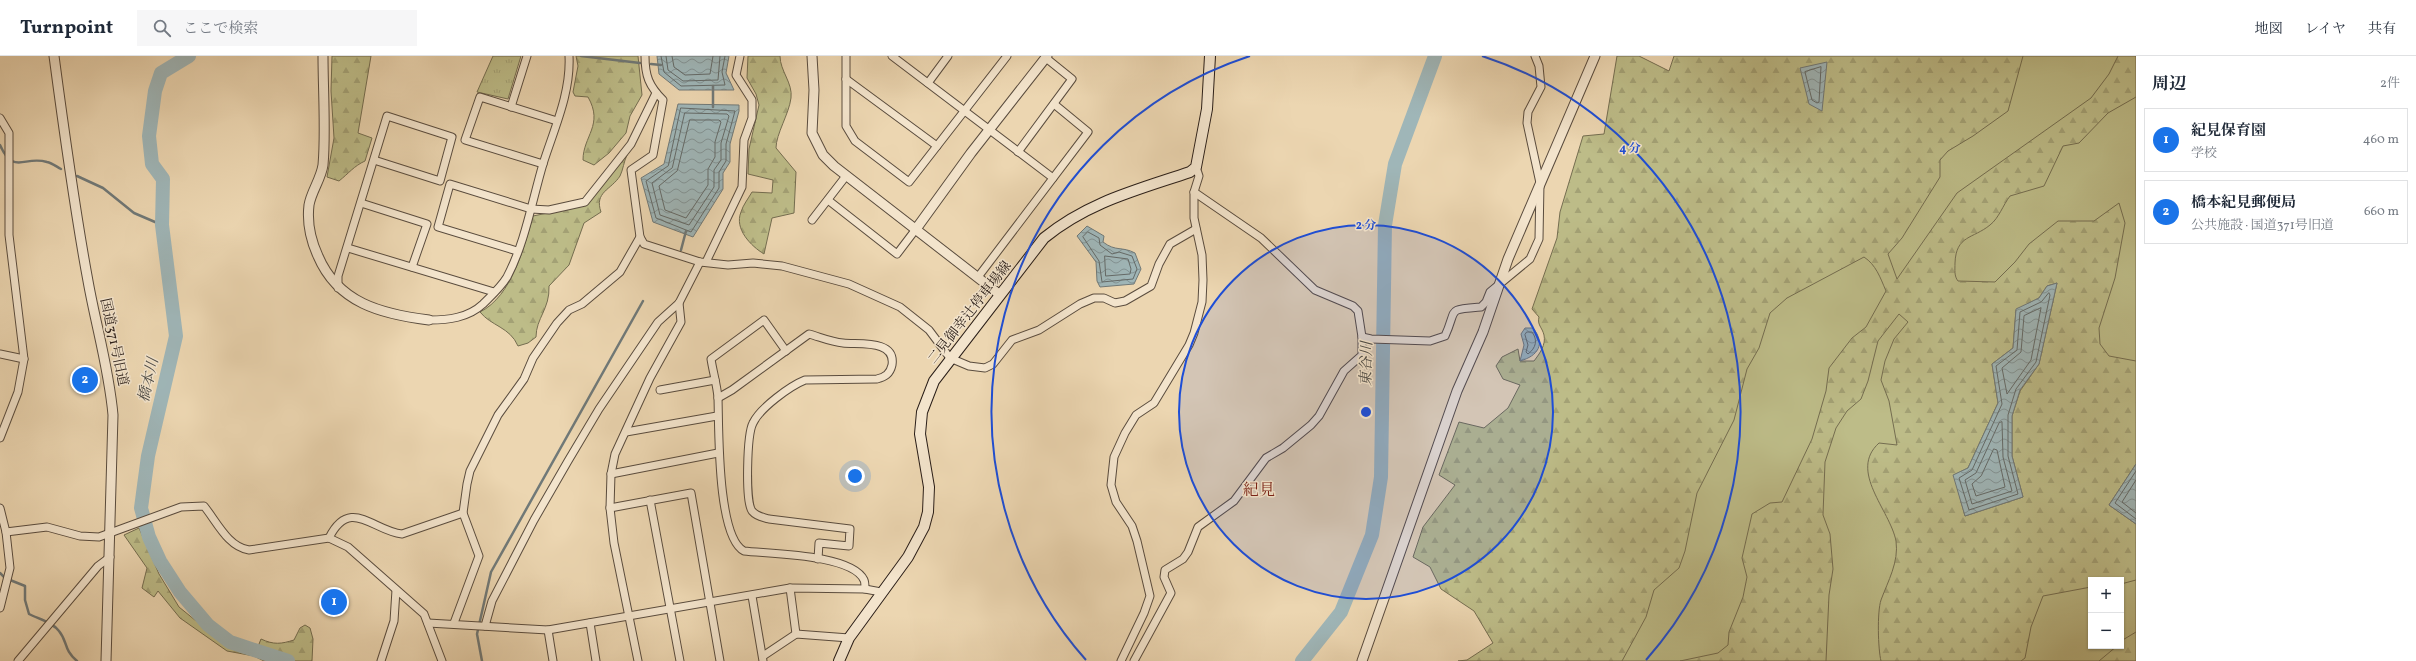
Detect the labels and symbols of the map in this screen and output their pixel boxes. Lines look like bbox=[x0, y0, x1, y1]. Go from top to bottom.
text: 4 分 bbox=[1619, 141, 1641, 157]
text: 2 分 bbox=[1356, 218, 1376, 234]
street label: 二見御幸辻停車場線 bbox=[924, 257, 1016, 368]
street label: 国道371号旧道 bbox=[95, 297, 132, 388]
water label: 東谷川 bbox=[1357, 339, 1378, 387]
water label: 橋本川 bbox=[134, 354, 165, 405]
pin: 2 bbox=[72, 365, 98, 395]
centre of rings bbox=[1359, 405, 1373, 419]
your location bbox=[845, 466, 865, 486]
district label: 紀見 bbox=[1243, 480, 1275, 502]
pin: 1 bbox=[321, 587, 347, 617]

